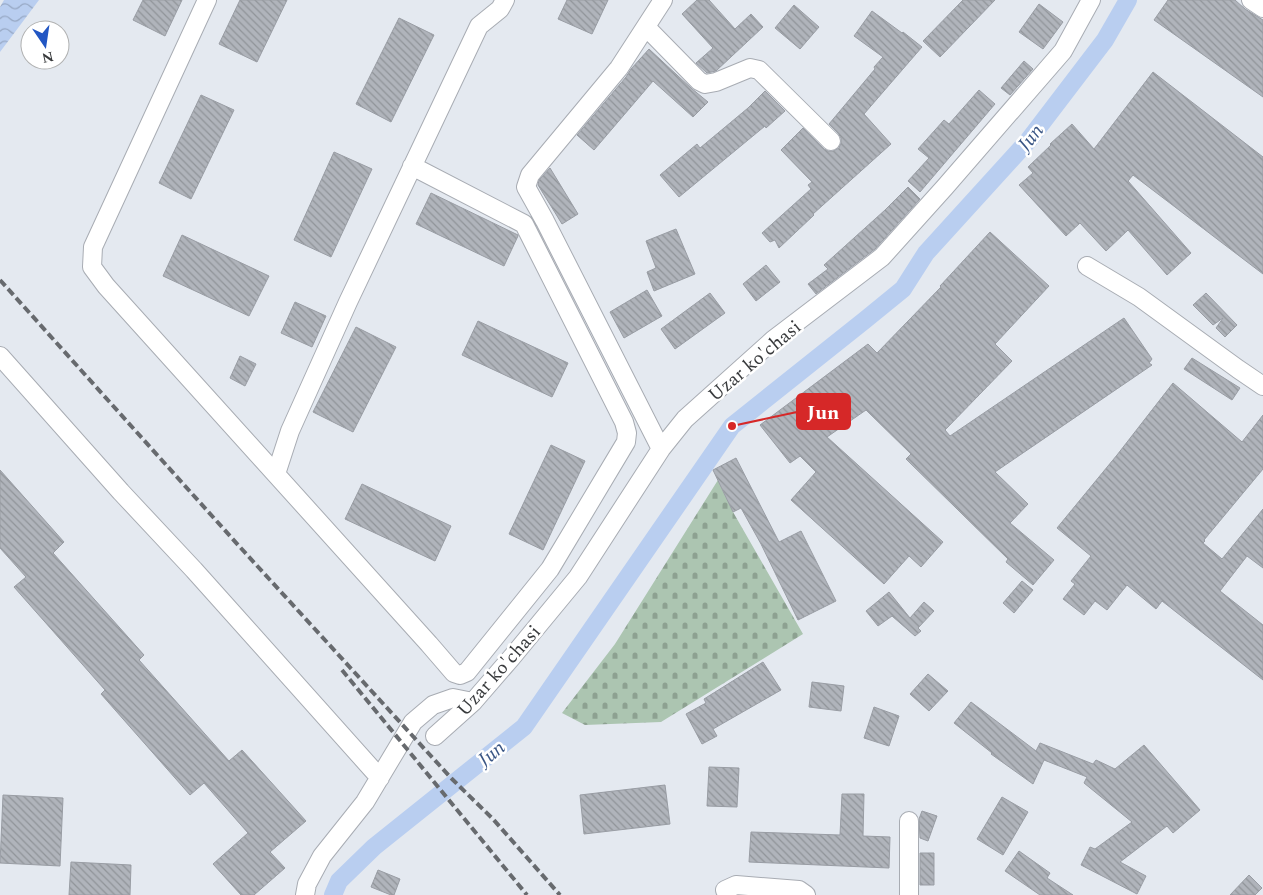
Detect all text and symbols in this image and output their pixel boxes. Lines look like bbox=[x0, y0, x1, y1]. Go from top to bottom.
north arrow bbox=[20, 20, 70, 70]
text: N bbox=[40, 46, 56, 69]
water label: Jun bbox=[1009, 117, 1051, 159]
street label: Uzar ko'chasi bbox=[702, 313, 808, 409]
callout: Jun bbox=[797, 394, 850, 429]
text: Jun bbox=[807, 398, 839, 428]
street label: Uzar ko'chasi bbox=[450, 619, 548, 723]
water label: Jun bbox=[470, 733, 512, 775]

